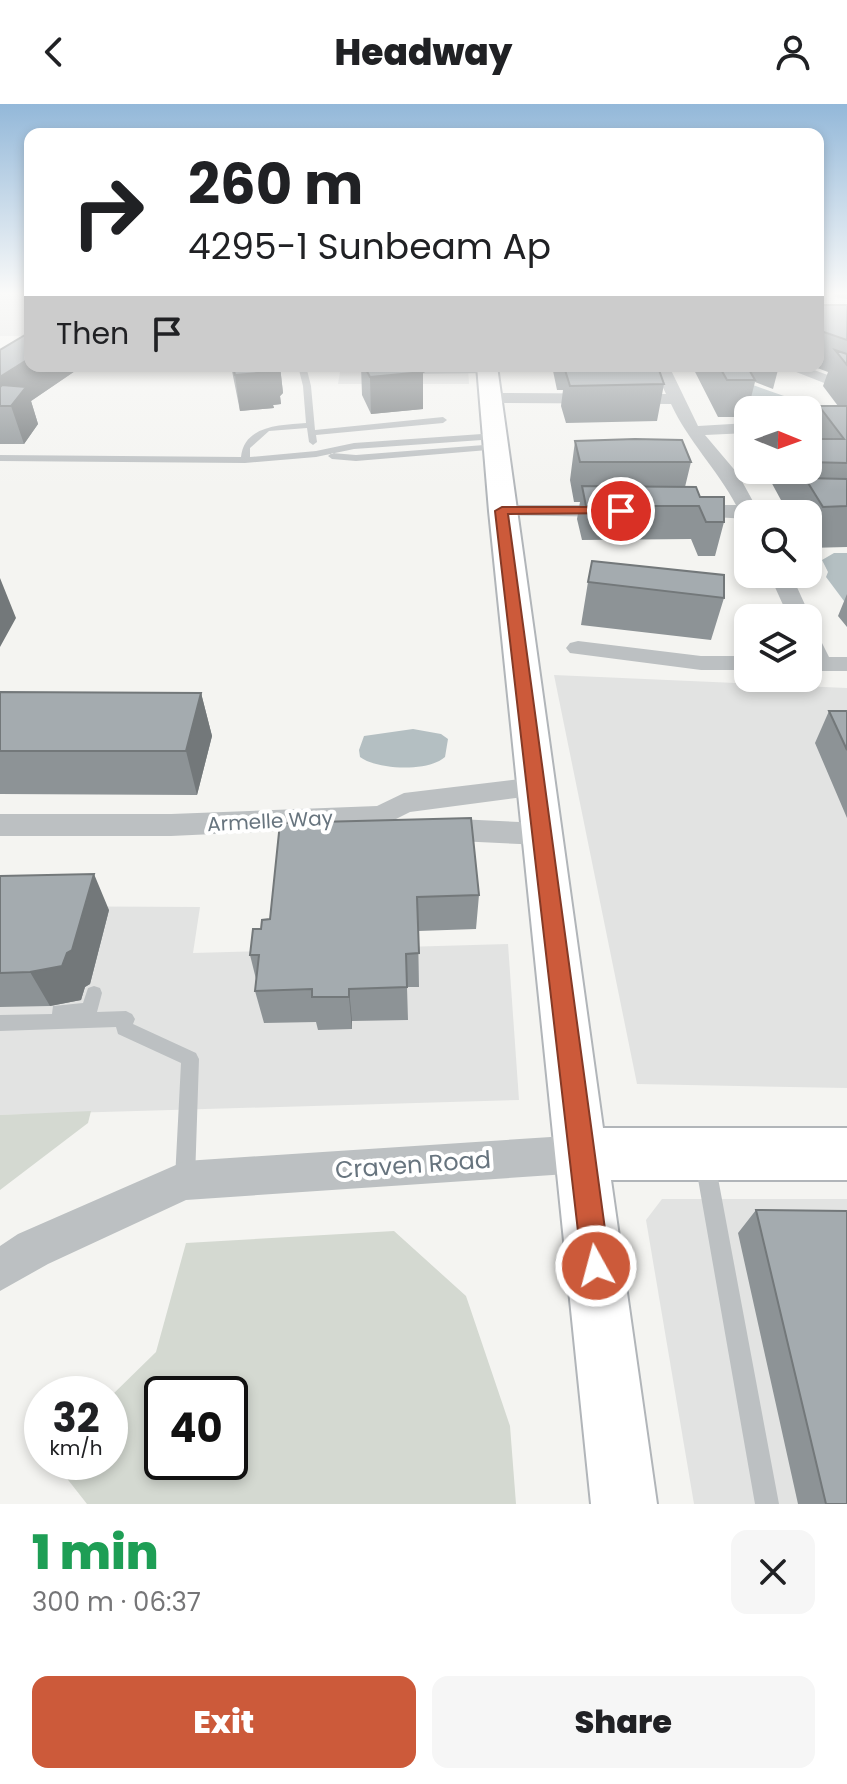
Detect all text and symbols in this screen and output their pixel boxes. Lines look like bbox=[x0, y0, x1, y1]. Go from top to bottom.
text: Headway bbox=[335, 27, 512, 78]
icon: back bbox=[32, 30, 76, 74]
icon: person bbox=[771, 30, 815, 74]
text: 260 m bbox=[188, 145, 363, 224]
icon: right bbox=[56, 160, 160, 264]
text: 4295-1 Sunbeam Ap bbox=[188, 221, 551, 272]
text: Then bbox=[56, 312, 129, 355]
icon: arrive bbox=[145, 312, 189, 356]
north arrow bbox=[734, 396, 822, 484]
map controls bbox=[734, 396, 822, 692]
pin bbox=[587, 477, 655, 545]
icon: arrive bbox=[599, 489, 643, 533]
button: search bbox=[734, 500, 822, 588]
button: layers bbox=[734, 604, 822, 692]
street label: Armelle Way bbox=[206, 804, 334, 838]
street label: Craven Road bbox=[334, 1143, 492, 1186]
position arrow bbox=[554, 1224, 638, 1308]
speed limit sign: 40 bbox=[144, 1376, 248, 1480]
text: 32 bbox=[52, 1390, 100, 1446]
text: km/h bbox=[49, 1434, 103, 1462]
text: 1 min bbox=[32, 1519, 159, 1586]
button: close bbox=[731, 1530, 815, 1614]
text: 300 m · 06:37 bbox=[32, 1584, 201, 1620]
button: Exit bbox=[32, 1676, 416, 1768]
button: Share bbox=[432, 1676, 815, 1768]

